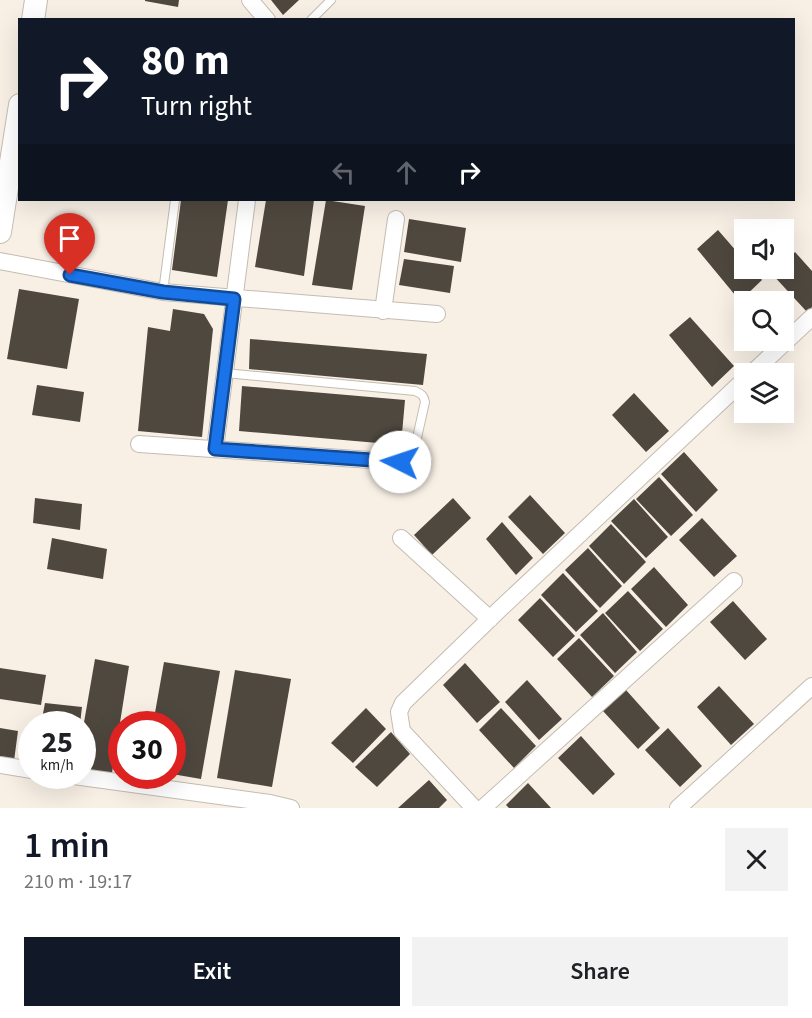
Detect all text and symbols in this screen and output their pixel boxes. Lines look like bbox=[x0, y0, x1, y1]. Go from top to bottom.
text: 80 m bbox=[141, 31, 230, 91]
icon: right bbox=[42, 42, 120, 120]
text: Turn right bbox=[141, 87, 252, 126]
icon: left bbox=[327, 156, 360, 189]
icon: ahead bbox=[390, 156, 423, 189]
icon: right bbox=[453, 156, 486, 189]
pin bbox=[44, 213, 95, 275]
map controls bbox=[734, 219, 794, 423]
button: sound bbox=[734, 219, 794, 279]
icon: arrive bbox=[53, 222, 86, 255]
button: search bbox=[734, 291, 794, 351]
button: layers bbox=[734, 363, 794, 423]
position arrow bbox=[368, 430, 432, 494]
speed limit sign: 30 bbox=[108, 711, 186, 789]
text: 25 bbox=[41, 721, 73, 764]
text: km/h bbox=[40, 755, 74, 776]
text: 1 min bbox=[24, 820, 110, 871]
button: close bbox=[725, 828, 788, 891]
text: 210 m · 19:17 bbox=[24, 868, 132, 896]
button: Exit bbox=[24, 937, 400, 1006]
button: Share bbox=[412, 937, 788, 1006]

